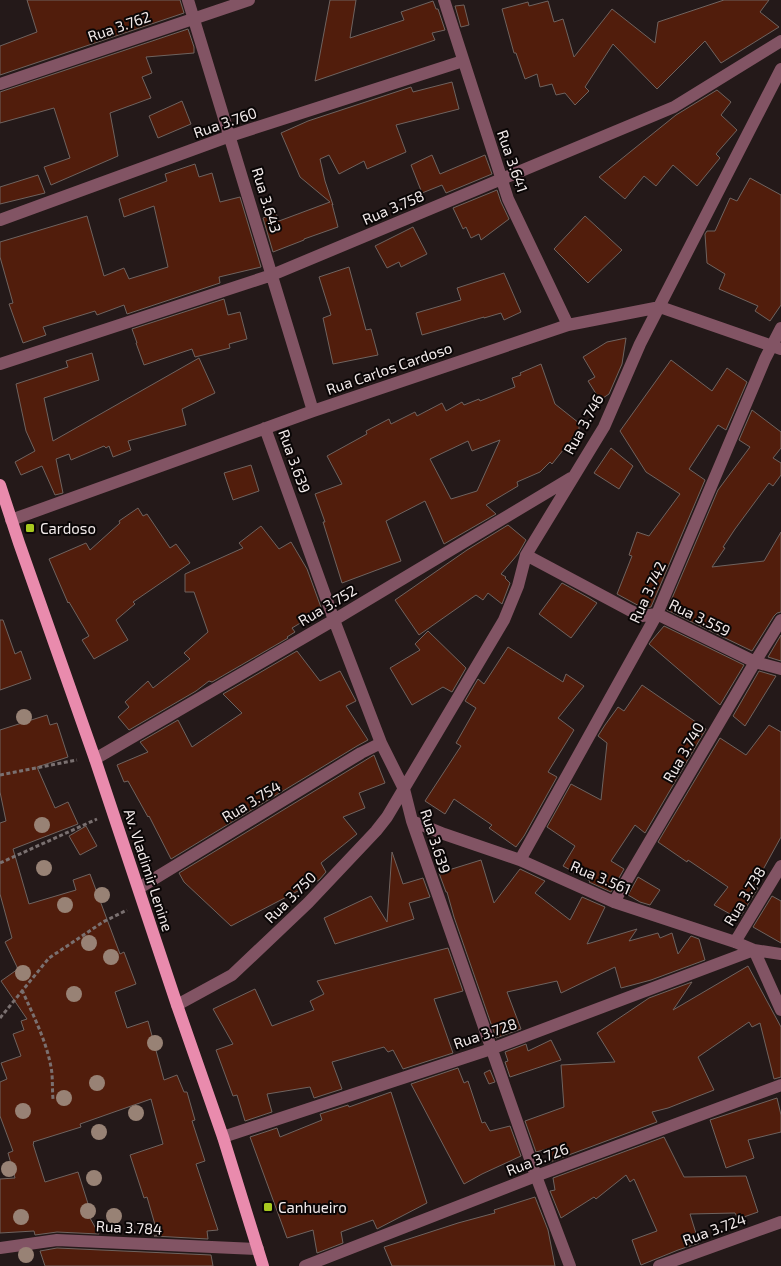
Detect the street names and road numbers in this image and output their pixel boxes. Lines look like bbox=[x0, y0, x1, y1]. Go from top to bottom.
street label: Rua 3.762 bbox=[85, 7, 153, 45]
street label: Rua 3.760 bbox=[191, 103, 259, 141]
street label: Rua 3.641 bbox=[494, 127, 532, 195]
street label: Rua 3.643 bbox=[249, 165, 285, 235]
street label: Rua 3.758 bbox=[359, 186, 427, 228]
street label: Rua Carlos Cardoso bbox=[324, 338, 454, 398]
street label: Rua 3.746 bbox=[559, 391, 607, 457]
street label: Rua 3.639 bbox=[275, 427, 315, 495]
street label: Rua 3.742 bbox=[625, 558, 669, 626]
street label: Rua 3.752 bbox=[295, 581, 359, 629]
street label: Rua 3.559 bbox=[666, 594, 734, 640]
street label: Rua 3.740 bbox=[659, 719, 707, 785]
street label: Rua 3.754 bbox=[218, 776, 284, 826]
street label: Av. Vladimir Lenine bbox=[121, 806, 177, 934]
street label: Rua 3.639 bbox=[417, 807, 455, 875]
street label: Rua 3.561 bbox=[568, 856, 634, 898]
street label: Rua 3.738 bbox=[719, 863, 769, 929]
street label: Rua 3.750 bbox=[261, 868, 319, 926]
street label: Rua 3.728 bbox=[451, 1014, 519, 1052]
street label: Rua 3.726 bbox=[503, 1139, 571, 1179]
street label: Rua 3.724 bbox=[680, 1209, 748, 1249]
street label: Rua 3.784 bbox=[95, 1216, 163, 1238]

